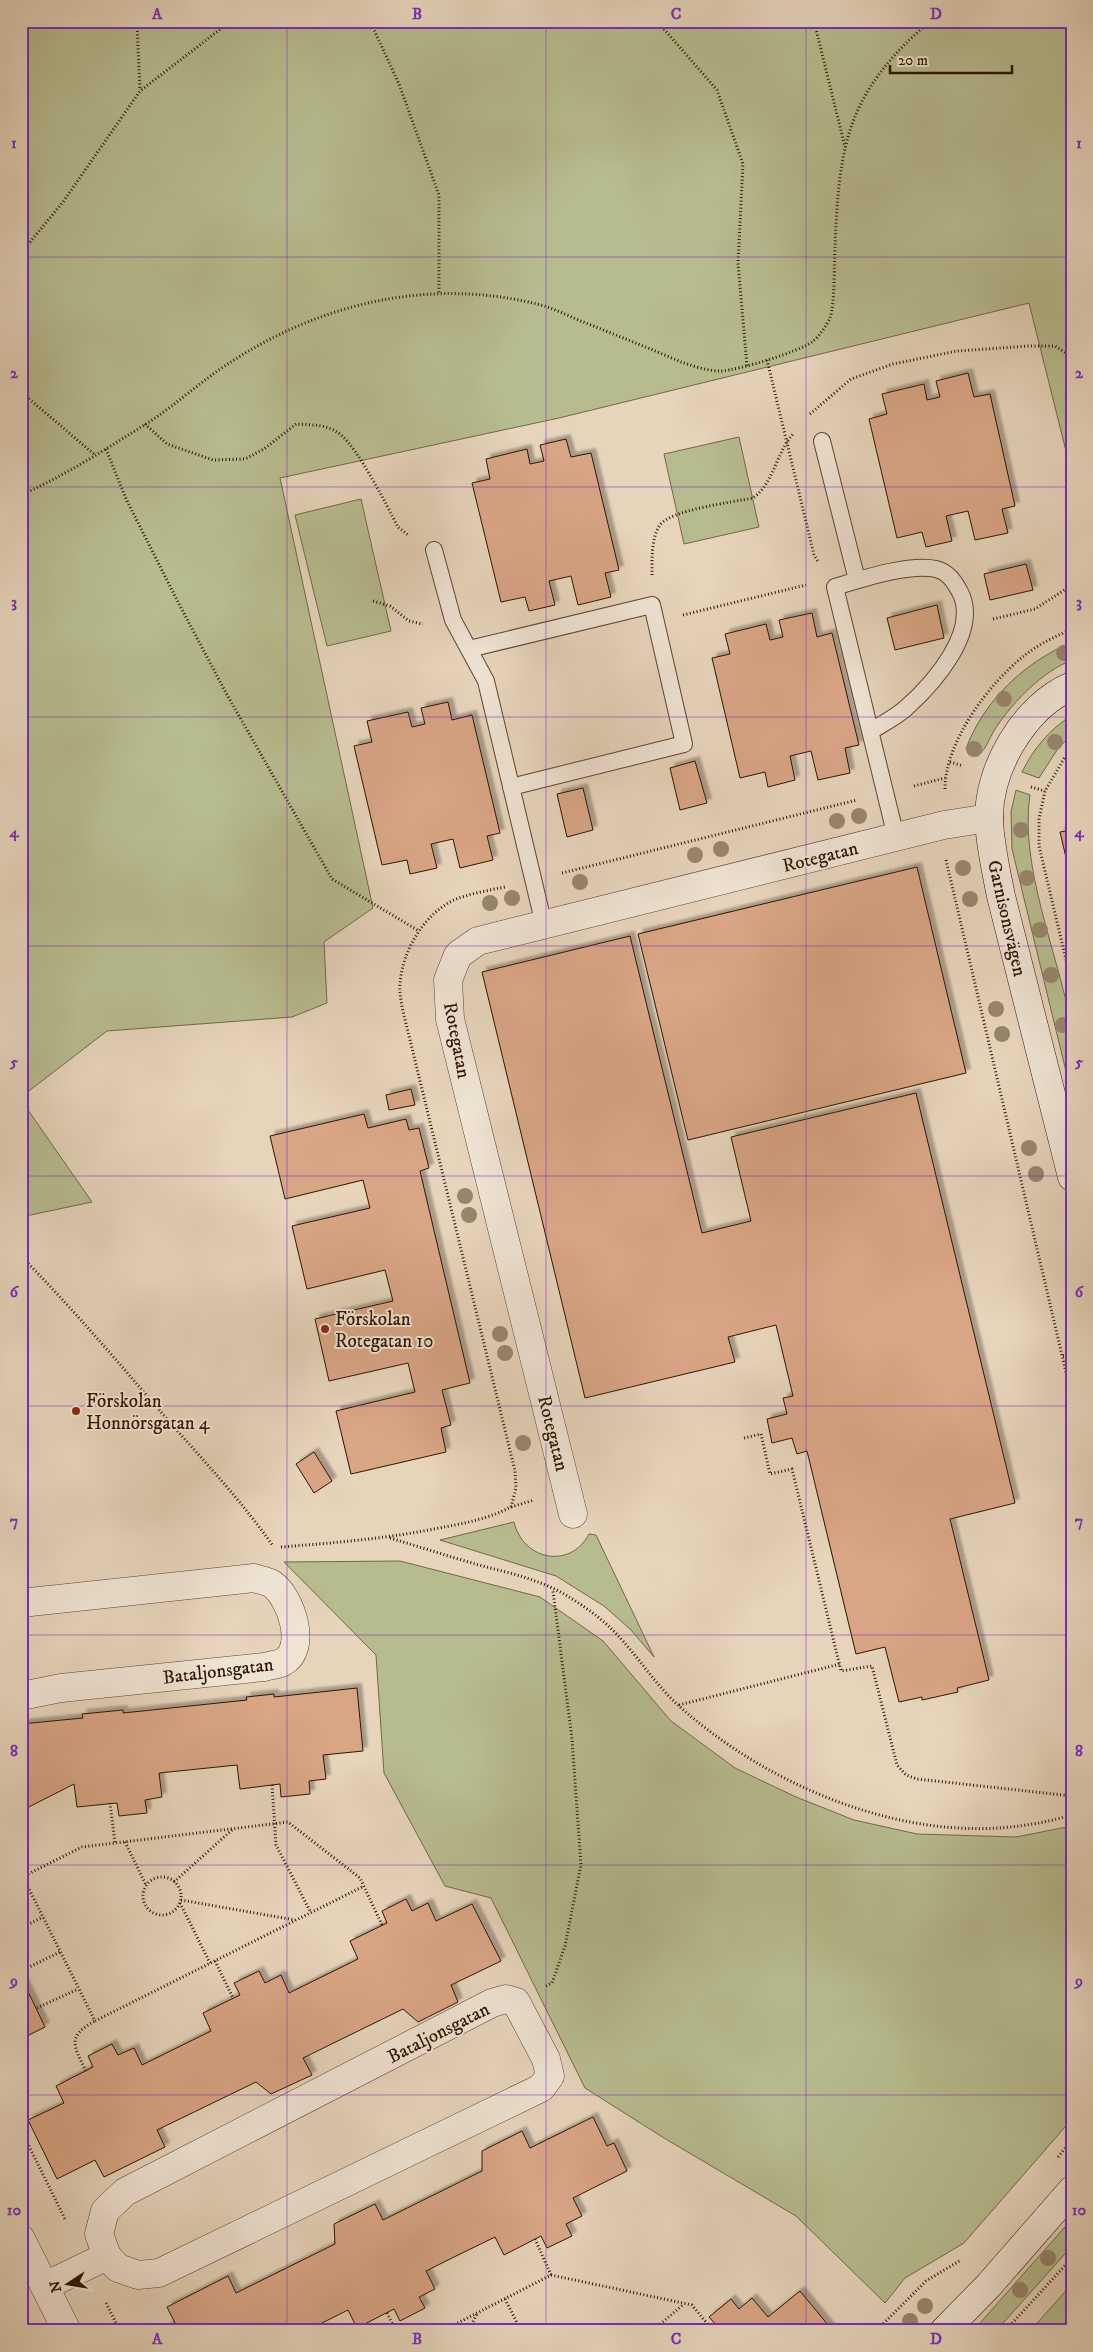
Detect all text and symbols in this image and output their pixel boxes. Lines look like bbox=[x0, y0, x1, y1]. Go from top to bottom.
text: A bbox=[151, 4, 163, 24]
text: B bbox=[412, 4, 422, 24]
text: C bbox=[671, 4, 681, 24]
text: D bbox=[930, 4, 942, 24]
scale bar bbox=[890, 42, 1013, 74]
text: 20 m bbox=[898, 51, 928, 70]
text: 1 bbox=[11, 133, 17, 153]
text: 1 bbox=[1076, 133, 1082, 153]
text: 2 bbox=[10, 363, 19, 383]
text: 2 bbox=[1075, 363, 1084, 383]
text: 3 bbox=[11, 592, 17, 612]
text: 3 bbox=[1076, 592, 1082, 612]
text: 4 bbox=[8, 822, 19, 842]
text: 4 bbox=[1073, 822, 1084, 842]
street label: Rotegatan bbox=[780, 837, 861, 878]
street label: Garnisonsvägen bbox=[982, 858, 1031, 979]
street label: Rotegatan bbox=[438, 1000, 475, 1080]
text: 5 bbox=[9, 1052, 18, 1072]
text: 5 bbox=[1074, 1052, 1083, 1072]
text: 6 bbox=[10, 1282, 20, 1302]
text: 6 bbox=[1075, 1282, 1085, 1302]
place label: Förskolan Rotegatan 10 bbox=[335, 1308, 433, 1353]
marker: Förskolan Rotegatan 10 bbox=[319, 1323, 331, 1335]
place label: Förskolan Honnörsgatan 4 bbox=[86, 1390, 211, 1435]
street label: Rotegatan bbox=[532, 1393, 573, 1474]
marker: Förskolan Honnörsgatan 4 bbox=[70, 1405, 82, 1417]
text: 7 bbox=[10, 1511, 18, 1531]
text: 7 bbox=[1075, 1511, 1083, 1531]
street label: Bataljonsgatan bbox=[161, 1653, 275, 1690]
text: 8 bbox=[10, 1741, 18, 1761]
text: 8 bbox=[1075, 1741, 1083, 1761]
text: 9 bbox=[9, 1971, 18, 1991]
text: 9 bbox=[1074, 1971, 1083, 1991]
street label: Bataljonsgatan bbox=[384, 1998, 494, 2069]
text: 10 bbox=[7, 2200, 22, 2220]
text: 10 bbox=[1072, 2200, 1087, 2220]
north arrow bbox=[42, 2260, 92, 2310]
text: N bbox=[46, 2279, 66, 2294]
text: A bbox=[151, 2329, 163, 2349]
text: B bbox=[412, 2329, 422, 2349]
text: C bbox=[671, 2329, 681, 2349]
text: D bbox=[930, 2329, 942, 2349]

